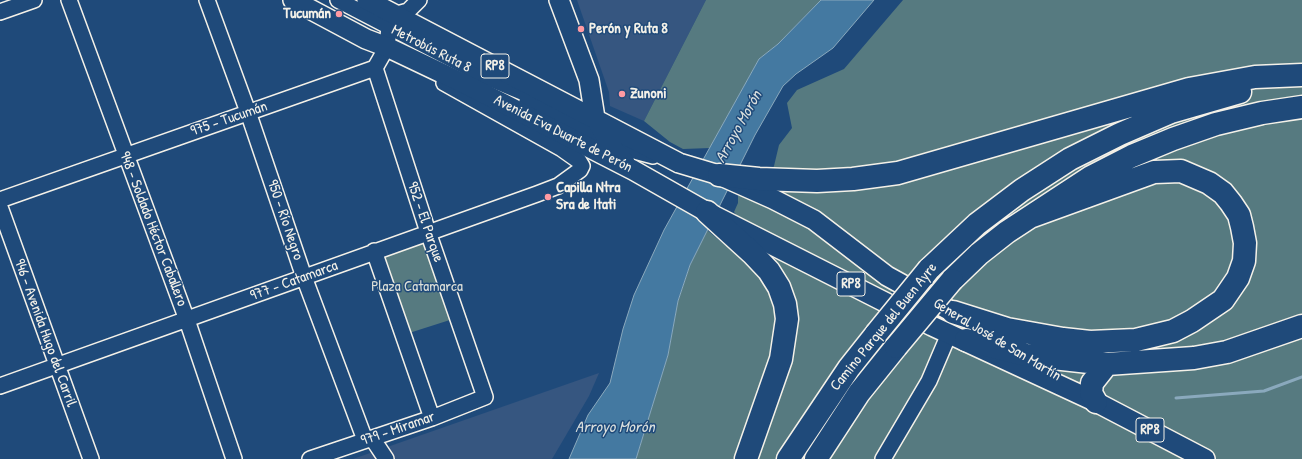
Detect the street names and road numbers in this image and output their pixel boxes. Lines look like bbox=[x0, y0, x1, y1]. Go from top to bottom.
street label: Metrobús Ruta 8 bbox=[388, 21, 474, 77]
road number: RP8 bbox=[481, 54, 509, 78]
street label: Avenida Eva Duarte de Perón bbox=[491, 91, 635, 177]
street label: 975 - Tucumán bbox=[188, 97, 270, 141]
street label: 948 - Soldado Héctor Caballero bbox=[115, 149, 191, 309]
street label: 950 - Río Negro bbox=[263, 178, 307, 262]
street label: 952 - El Parque bbox=[403, 180, 447, 264]
street label: 946 - Avenida Hugo del Carril bbox=[10, 257, 80, 409]
street label: 977 - Catamarca bbox=[248, 257, 340, 305]
street label: Camino Parque del Buen Ayre bbox=[827, 259, 941, 395]
road number: RP8 bbox=[837, 272, 865, 296]
street label: General José de San Martín bbox=[930, 295, 1064, 385]
street label: 979 - Miramar bbox=[359, 408, 437, 450]
road number: RP8 bbox=[1136, 418, 1164, 442]

